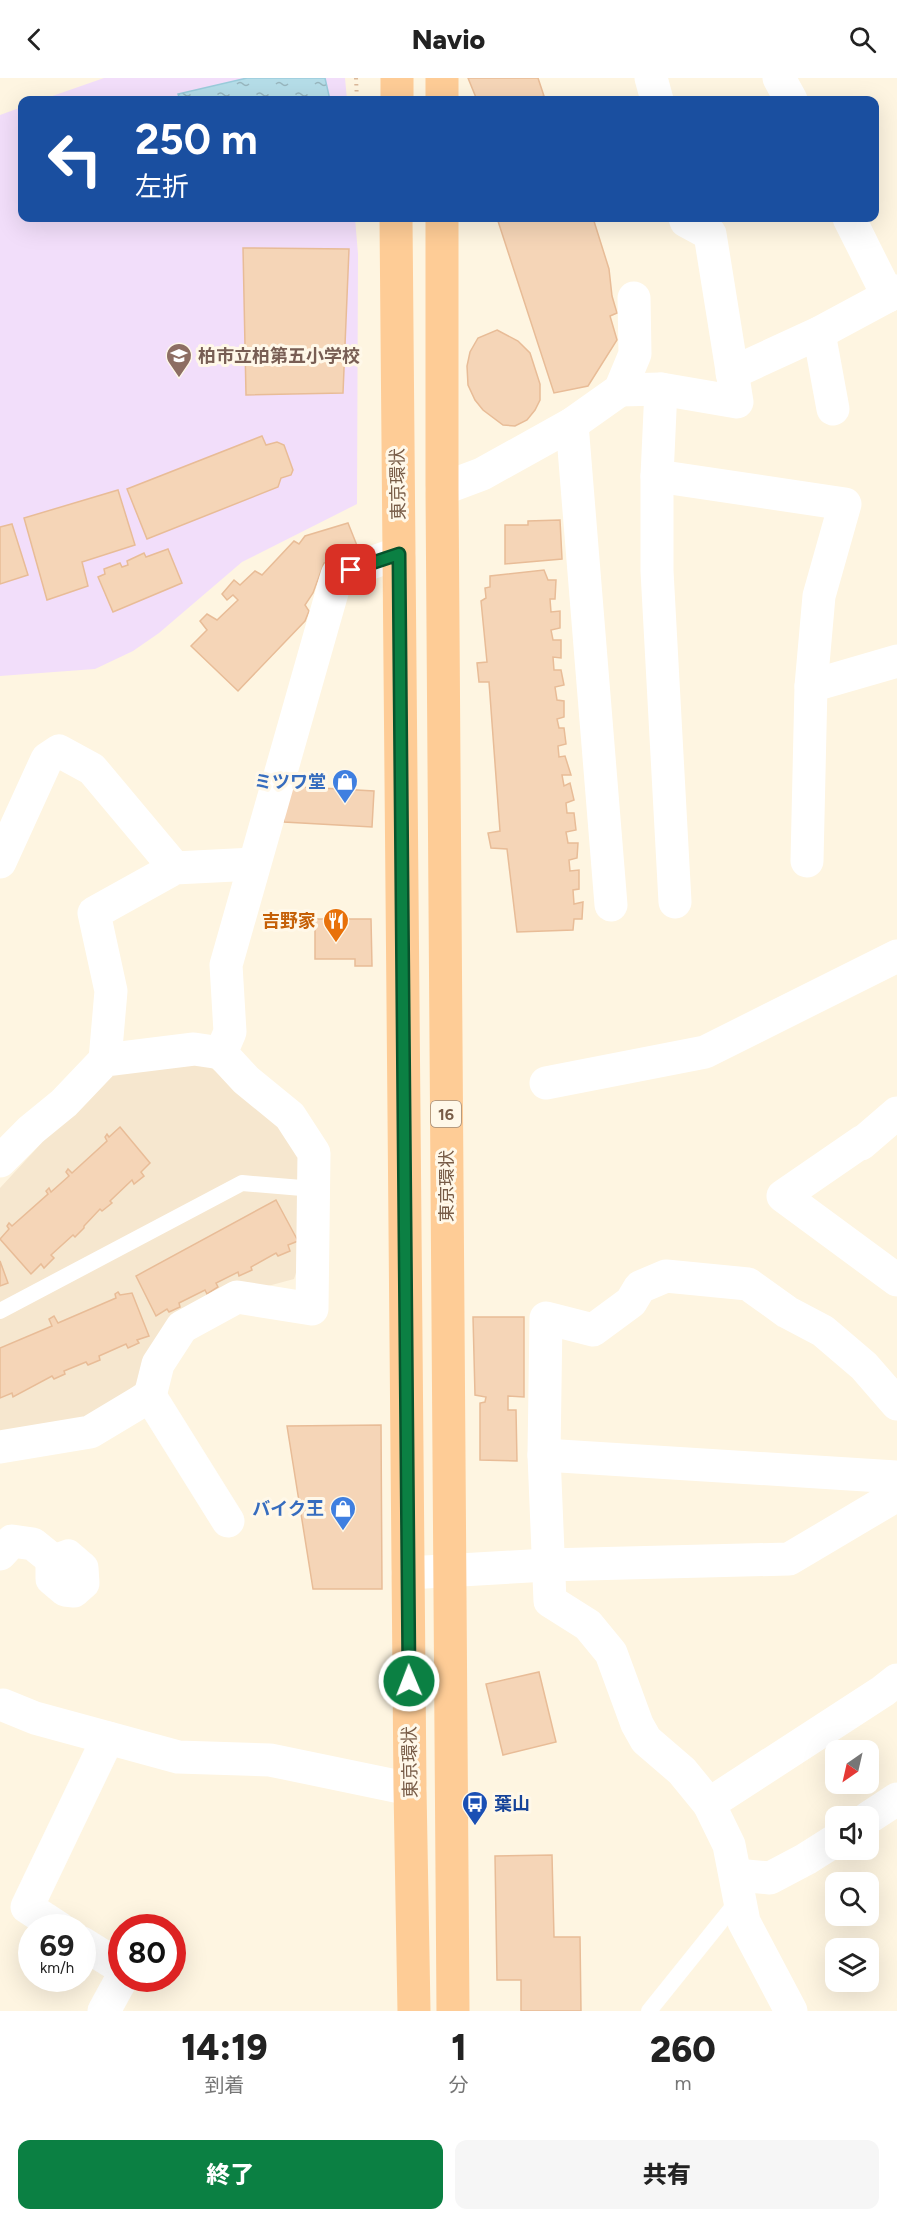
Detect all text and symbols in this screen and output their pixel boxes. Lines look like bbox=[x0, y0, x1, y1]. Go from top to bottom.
icon: back bbox=[18, 23, 51, 56]
text: Navio bbox=[412, 23, 485, 56]
icon: search bbox=[846, 23, 879, 56]
text: 250 m bbox=[135, 114, 258, 165]
icon: left bbox=[36, 120, 114, 198]
text: 左折 bbox=[135, 170, 189, 203]
school or university icon: 柏市立柏第五小学校 bbox=[164, 341, 194, 379]
place label: 柏市立柏第五小学校 bbox=[198, 345, 360, 367]
street label: 東京環状 bbox=[386, 448, 410, 520]
pin bbox=[325, 544, 376, 595]
icon: arrive bbox=[334, 553, 367, 586]
shop icon: ミツワ堂 bbox=[330, 767, 360, 805]
place label: ミツワ堂 bbox=[254, 771, 326, 793]
restaurant icon: 吉野家 bbox=[321, 906, 351, 944]
place label: 吉野家 bbox=[262, 910, 316, 932]
road number: 16 bbox=[431, 1101, 461, 1127]
street label: 東京環状 bbox=[436, 1150, 458, 1222]
shop icon: バイク王 bbox=[328, 1494, 358, 1532]
place label: バイク王 bbox=[252, 1498, 324, 1520]
position arrow bbox=[377, 1649, 441, 1713]
street label: 東京環状 bbox=[398, 1726, 422, 1798]
north arrow bbox=[825, 1740, 879, 1794]
map controls bbox=[825, 1740, 879, 1992]
bus stop icon: 葉山 bbox=[460, 1789, 490, 1827]
place label: 葉山 bbox=[494, 1793, 530, 1815]
button: sound bbox=[825, 1806, 879, 1860]
button: search bbox=[825, 1872, 879, 1926]
speed limit sign: 80 bbox=[108, 1914, 186, 1992]
text: 69 bbox=[40, 1927, 74, 1964]
button: layers bbox=[825, 1938, 879, 1992]
text: km/h bbox=[40, 1959, 74, 1977]
text: 14:19 bbox=[181, 2026, 268, 2069]
text: 1 bbox=[451, 2026, 467, 2069]
text: 260 bbox=[650, 2028, 716, 2071]
text: m bbox=[674, 2071, 691, 2095]
text: 到着 bbox=[204, 2073, 244, 2097]
text: 分 bbox=[449, 2073, 469, 2097]
button: 終了 bbox=[18, 2140, 443, 2209]
button: 共有 bbox=[455, 2140, 879, 2209]

